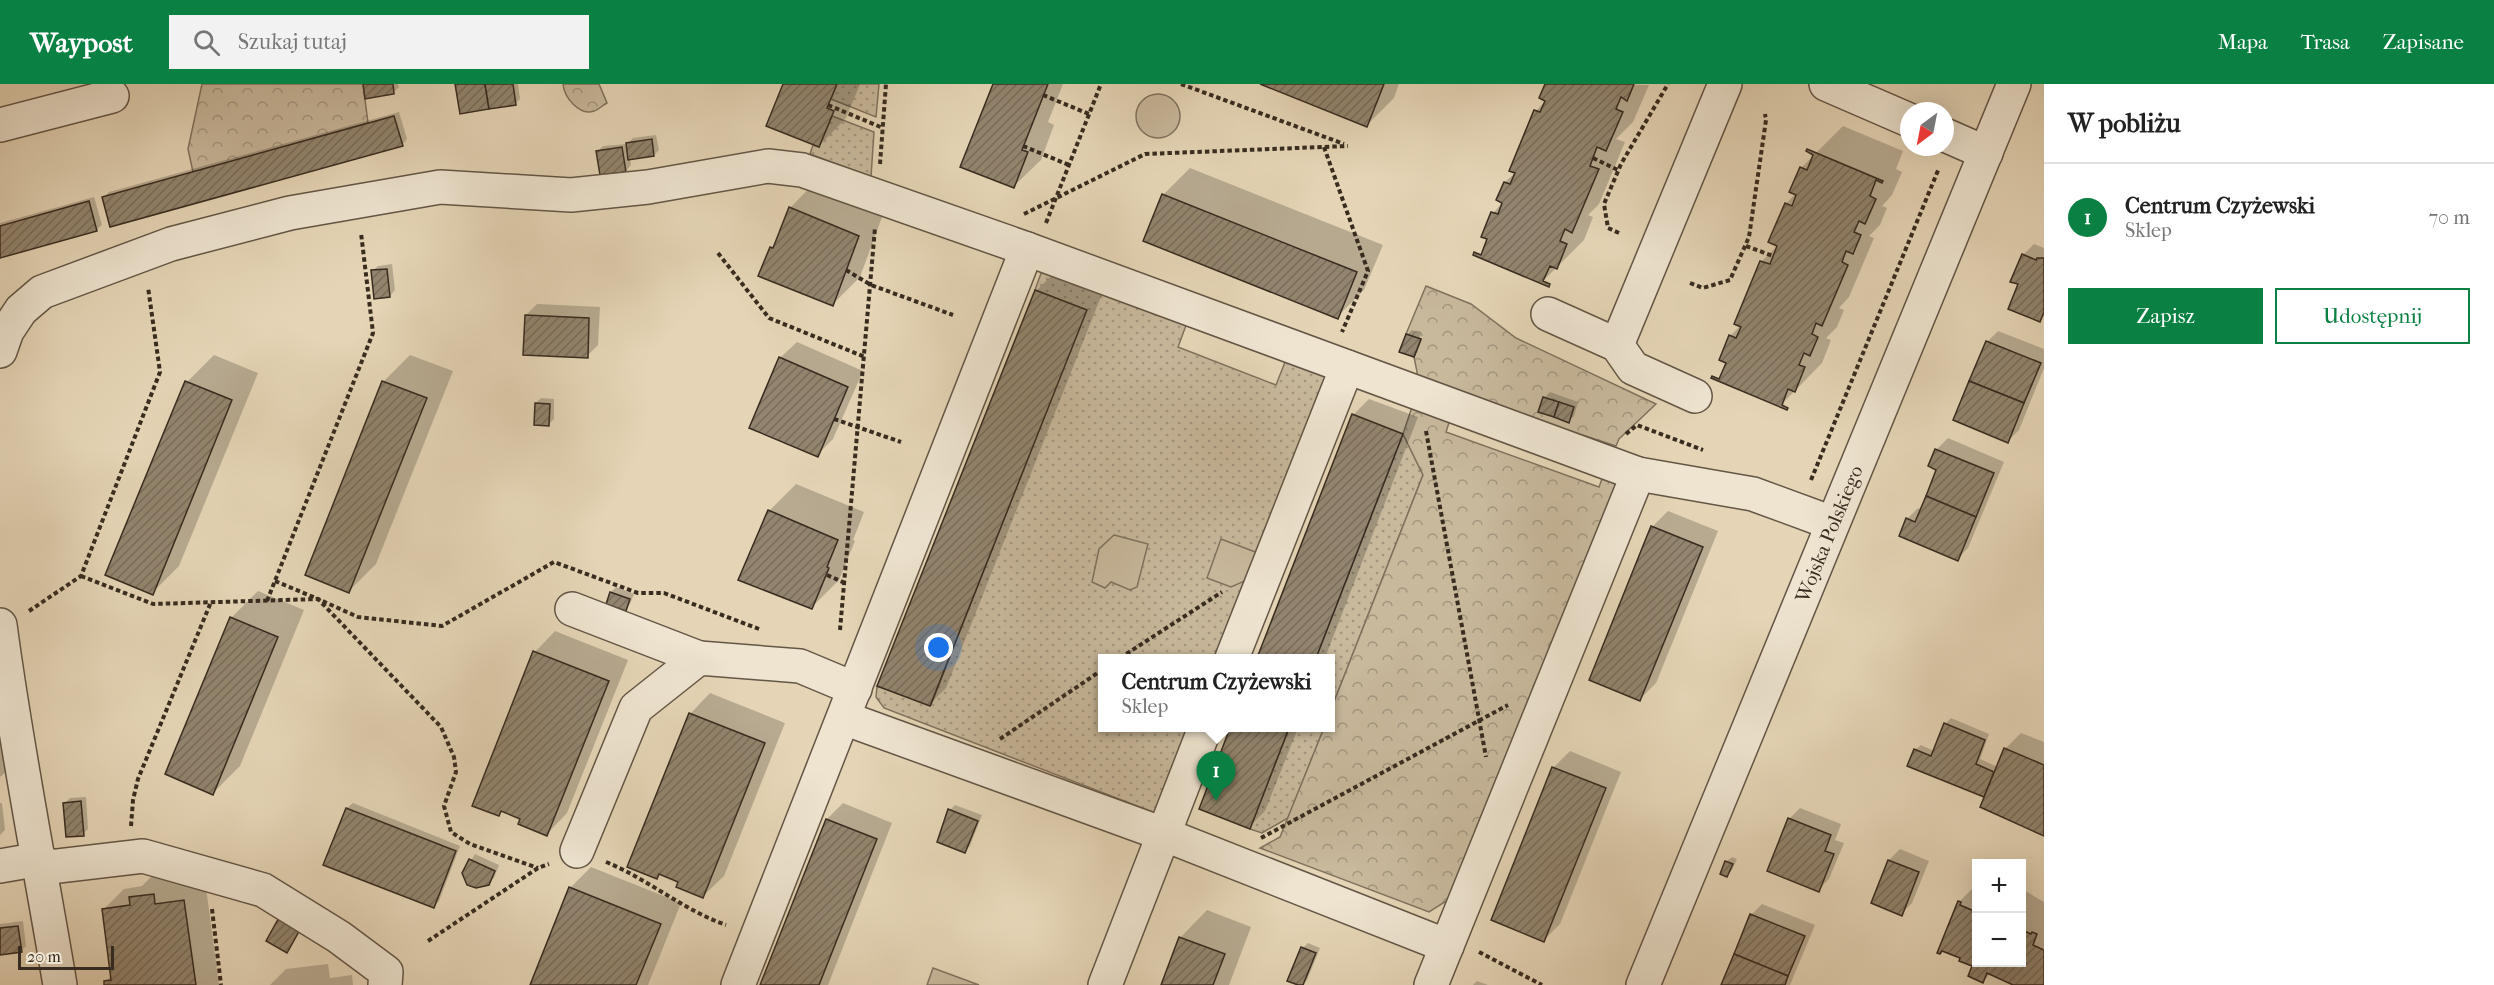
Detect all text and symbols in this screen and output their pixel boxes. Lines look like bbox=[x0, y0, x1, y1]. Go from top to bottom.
search box bbox=[169, 15, 589, 69]
text: Waypost bbox=[30, 26, 133, 59]
icon: search bbox=[190, 26, 223, 59]
text: Szukaj tutaj bbox=[238, 29, 347, 55]
text: Mapa bbox=[2218, 30, 2268, 54]
text: Trasa bbox=[2301, 30, 2350, 54]
text: Zapisane bbox=[2383, 30, 2464, 54]
north arrow bbox=[1900, 102, 1954, 156]
text: W pobliżu bbox=[2068, 108, 2181, 139]
text: Centrum Czyżewski bbox=[2125, 193, 2315, 219]
text: 1 bbox=[2084, 206, 2091, 229]
text: 70 m bbox=[2428, 206, 2470, 229]
text: Sklep bbox=[2125, 219, 2172, 242]
button: Zapisz bbox=[2068, 288, 2263, 344]
button: Udostępnij bbox=[2275, 288, 2470, 344]
street label: Wojska Polskiego bbox=[1790, 462, 1867, 607]
your location bbox=[924, 633, 953, 662]
popup bbox=[1098, 654, 1335, 732]
text: Centrum Czyżewski bbox=[1122, 669, 1311, 695]
text: Sklep bbox=[1122, 695, 1168, 718]
pin: 1 bbox=[1196, 752, 1236, 801]
map controls bbox=[1972, 859, 2026, 967]
button: + bbox=[1972, 859, 2026, 913]
button: − bbox=[1972, 913, 2026, 967]
scale bar bbox=[18, 943, 114, 970]
text: 20 m bbox=[27, 947, 61, 966]

